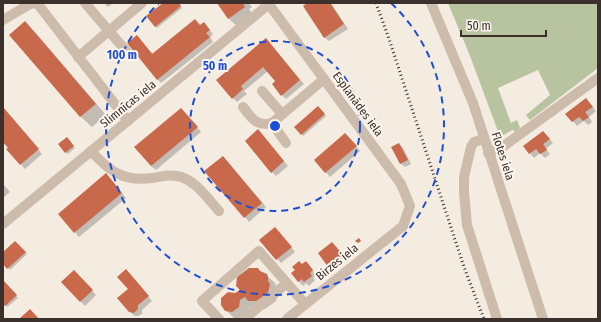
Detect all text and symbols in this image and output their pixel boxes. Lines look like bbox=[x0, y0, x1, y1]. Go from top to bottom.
scale bar bbox=[461, 12, 546, 38]
text: 50 m bbox=[467, 19, 491, 33]
text: 100 m bbox=[107, 48, 137, 62]
text: 50 m bbox=[203, 59, 227, 73]
street label: Esplanādes iela bbox=[330, 69, 386, 139]
street label: Slimnīcas iela bbox=[97, 77, 159, 131]
centre of rings bbox=[268, 119, 282, 133]
street label: Flotes iela bbox=[489, 130, 517, 182]
street label: Birzes iela bbox=[313, 241, 361, 283]

